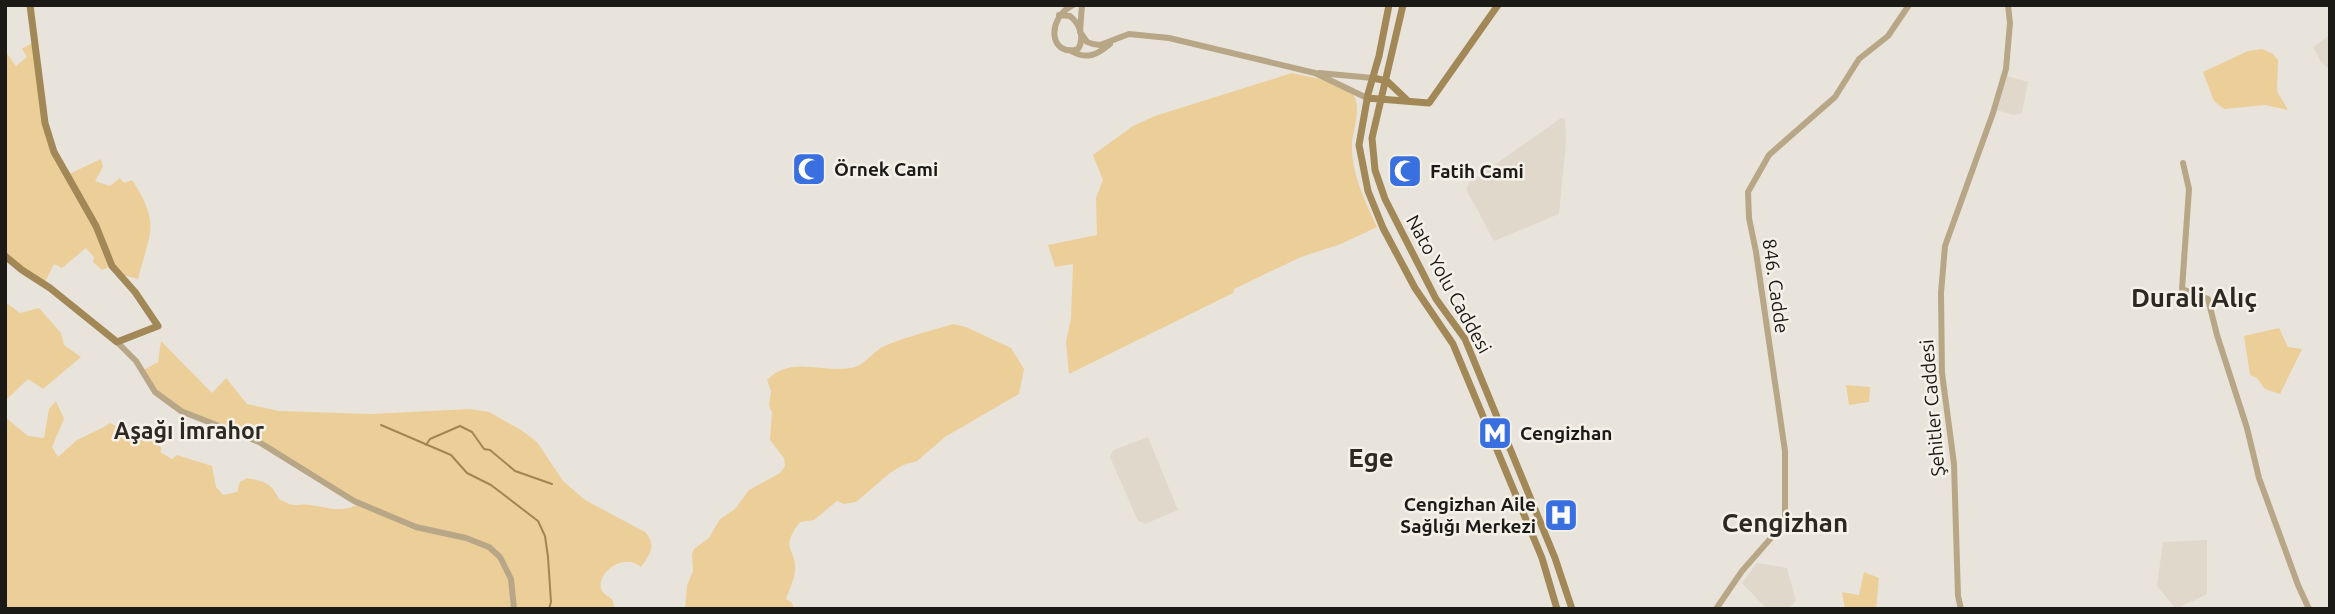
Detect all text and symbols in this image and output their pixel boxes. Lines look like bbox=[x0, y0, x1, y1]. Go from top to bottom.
mosque icon: Örnek Cami bbox=[790, 150, 828, 188]
mosque icon: Fatih Cami bbox=[1386, 152, 1424, 190]
place label: Örnek Cami bbox=[834, 158, 938, 180]
place label: Fatih Cami bbox=[1430, 160, 1524, 182]
street label: Nato Yolu Caddesi bbox=[1402, 211, 1496, 357]
street label: 846. Cadde bbox=[1758, 237, 1794, 335]
district label: Durali Alıç bbox=[2131, 283, 2257, 313]
street label: Şehitler Caddesi bbox=[1915, 339, 1949, 477]
metro station icon: Cengizhan bbox=[1476, 414, 1514, 452]
district label: Aşağı İmrahor bbox=[114, 417, 265, 444]
place label: Cengizhan bbox=[1520, 422, 1612, 444]
district label: Ege bbox=[1348, 443, 1394, 472]
place label: Cengizhan Aile Sağlığı Merkezi bbox=[1400, 493, 1536, 537]
hospital icon: Cengizhan Aile Sağlığı Merkezi bbox=[1542, 496, 1580, 534]
district label: Cengizhan bbox=[1722, 508, 1848, 537]

